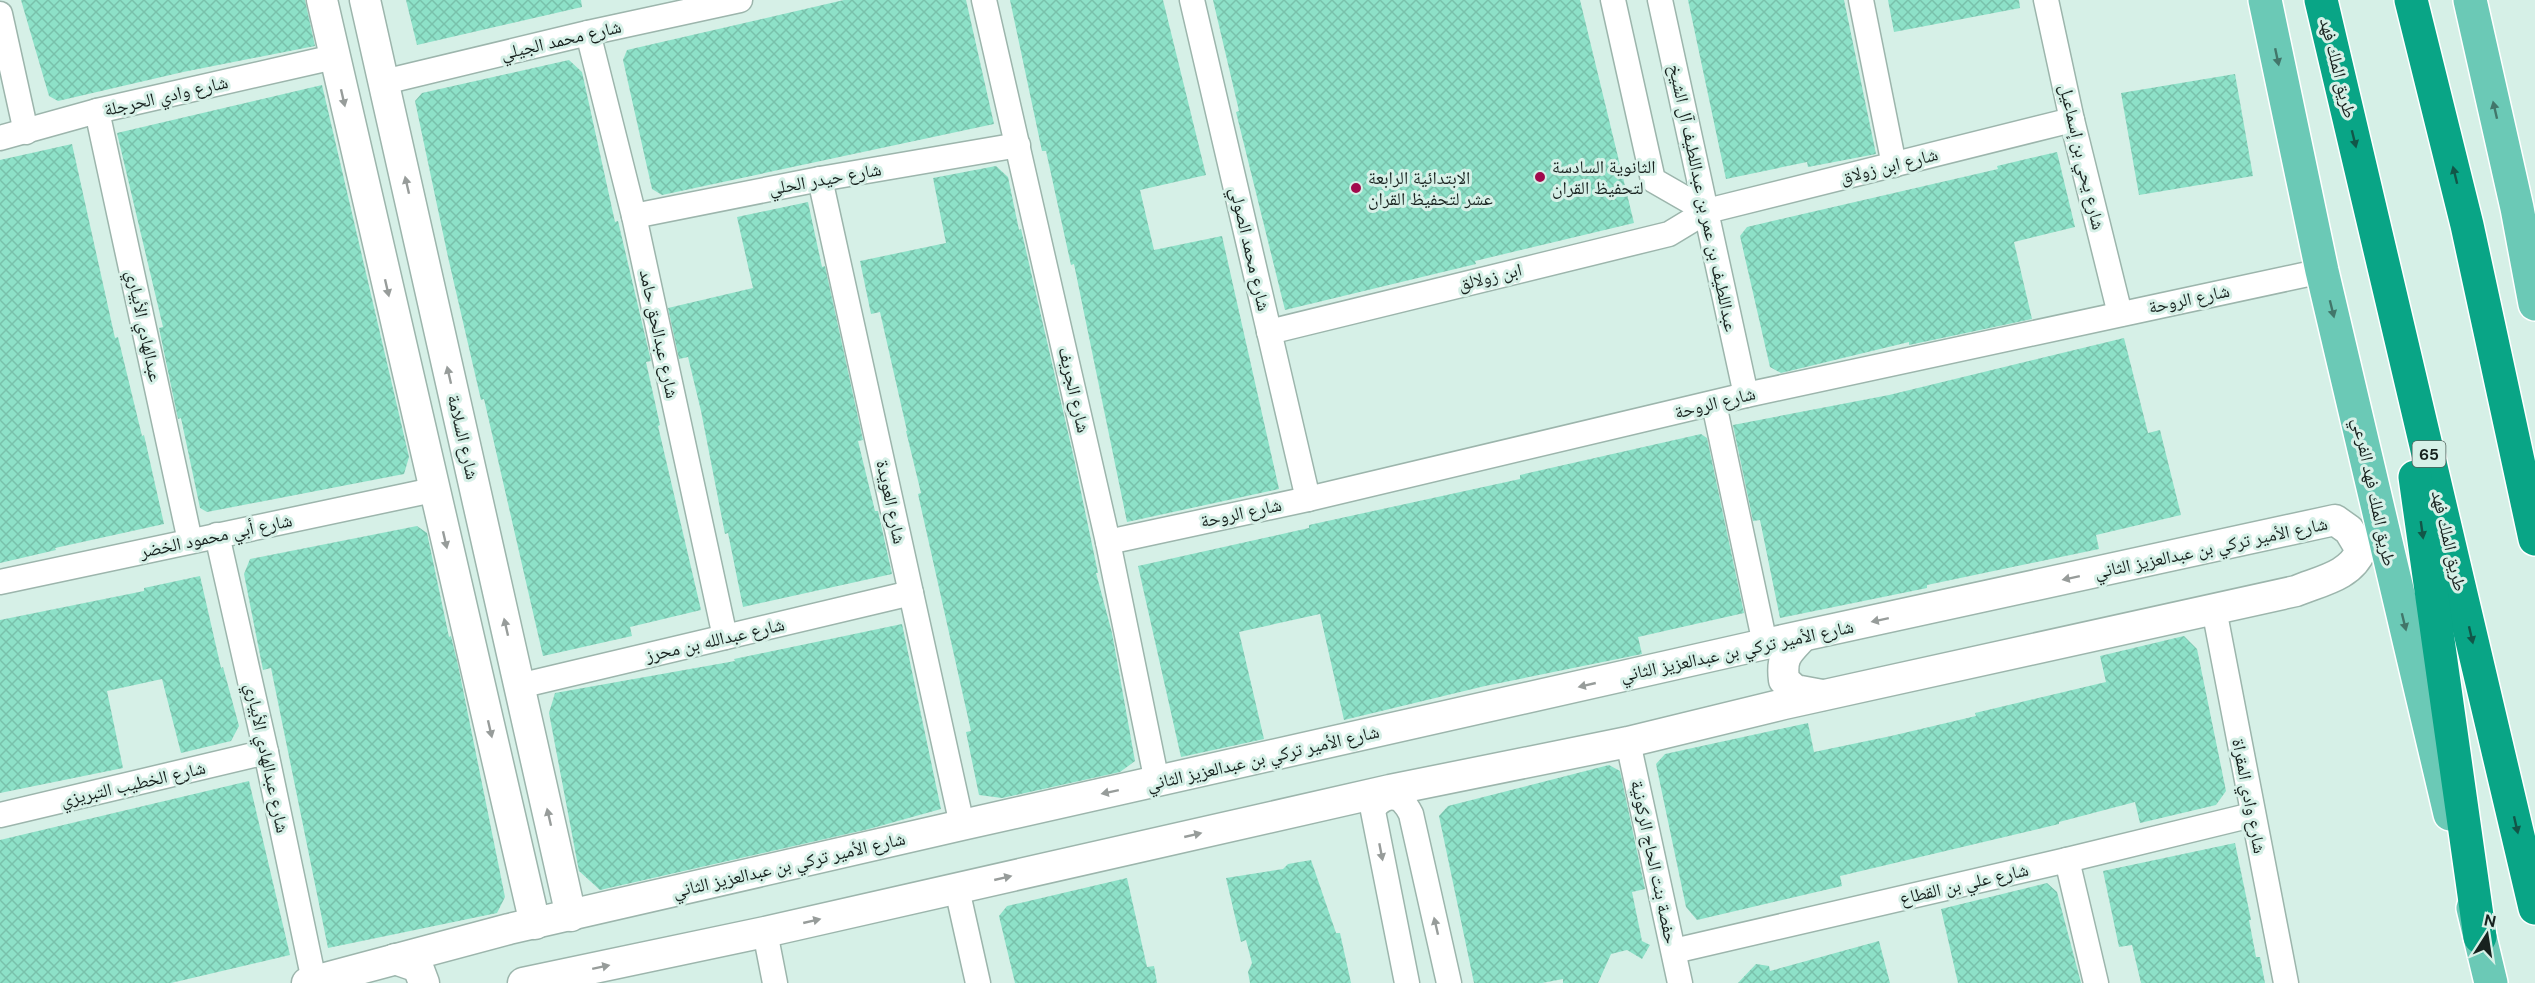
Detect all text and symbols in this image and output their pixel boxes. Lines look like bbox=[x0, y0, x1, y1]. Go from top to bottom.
street label: شارع محمد الجيلي bbox=[498, 14, 624, 68]
street label: طريق الملك فهد bbox=[2314, 15, 2362, 121]
one-way arrow bbox=[2273, 48, 2282, 67]
street label: عبداللطيف بن عمر بن عبداللطيف آل الشيخ bbox=[1663, 62, 1743, 334]
street label: شارع وادي الحرجلة bbox=[102, 70, 231, 124]
street label: شارع يحي بن إسماعيل bbox=[2051, 82, 2110, 233]
one-way arrow bbox=[339, 89, 348, 108]
one-way arrow bbox=[2490, 100, 2499, 119]
one-way arrow bbox=[2350, 129, 2360, 148]
street label: شارع ابن زولاق bbox=[1838, 142, 1940, 190]
place label: الثانوية السادسة لتحفيظ القران bbox=[1552, 155, 1656, 200]
street label: شارع حيدر الحلي bbox=[767, 157, 884, 203]
one-way arrow bbox=[2449, 165, 2459, 184]
place label: الابتدائية الرابعة عشر لتحفيظ القران bbox=[1368, 166, 1493, 211]
marker: الثانوية السادسة لتحفيظ القران bbox=[1533, 170, 1547, 184]
one-way arrow bbox=[402, 175, 411, 194]
marker: الابتدائية الرابعة عشر لتحفيظ القران bbox=[1349, 181, 1363, 195]
street label: شارع محمد الصولي bbox=[1222, 185, 1276, 314]
street label: ابن زولالق bbox=[1456, 258, 1524, 296]
street label: شارع عبدالحق حامد bbox=[634, 267, 684, 401]
street label: عبدالهادي الأبياري bbox=[118, 268, 168, 385]
one-way arrow bbox=[382, 279, 392, 298]
street label: شارع الروحة bbox=[2146, 279, 2232, 319]
one-way arrow bbox=[2327, 300, 2337, 318]
street label: شارع الجريف bbox=[1052, 345, 1096, 435]
one-way arrow bbox=[444, 366, 454, 385]
street label: شارع الروحة bbox=[1672, 381, 1758, 425]
street label: شارع السلامة bbox=[442, 392, 484, 482]
street label: طريق الملك فهد الفرعي bbox=[2344, 416, 2401, 569]
road number: 65 bbox=[2412, 441, 2446, 467]
street label: شارع العويدة bbox=[870, 458, 912, 546]
street label: طريق الملك فهد bbox=[2426, 488, 2472, 594]
street label: شارع الروحة bbox=[1198, 493, 1284, 533]
street label: شارع أبي محمود الخضر bbox=[137, 508, 295, 567]
street label: شارع الأمير تركي بن عبدالعزيز الثاني bbox=[2092, 512, 2330, 587]
one-way arrow bbox=[2418, 521, 2427, 540]
one-way arrow bbox=[440, 530, 450, 549]
one-way arrow bbox=[2061, 574, 2080, 583]
street label: شارع عبدالله بن محرز bbox=[642, 612, 787, 668]
one-way arrow bbox=[2399, 613, 2409, 631]
street label: شارع الأمير تركي بن عبدالعزيز الثاني bbox=[1618, 615, 1856, 690]
one-way arrow bbox=[1871, 616, 1890, 625]
one-way arrow bbox=[500, 618, 510, 636]
one-way arrow bbox=[2467, 626, 2477, 644]
one-way arrow bbox=[1578, 680, 1597, 690]
street label: شارع عبدالهادي الأبياري bbox=[237, 681, 295, 836]
one-way arrow bbox=[485, 720, 495, 739]
street label: شارع الأمير تركي بن عبدالعزيز الثاني bbox=[1144, 720, 1382, 799]
street label: شارع وادي المقراة bbox=[2224, 737, 2272, 856]
street label: شارع الخطيب التبريزي bbox=[58, 756, 208, 815]
street label: حفصة بنت الحاج الركونية bbox=[1625, 778, 1683, 946]
one-way arrow bbox=[1101, 788, 1120, 797]
one-way arrow bbox=[544, 808, 554, 827]
one-way arrow bbox=[2511, 816, 2521, 834]
street label: شارع الأمير تركي بن عبدالعزيز الثاني bbox=[670, 827, 908, 906]
one-way arrow bbox=[1183, 830, 1202, 839]
one-way arrow bbox=[1377, 842, 1386, 861]
street label: شارع علي بن القطاع bbox=[1897, 857, 2031, 913]
one-way arrow bbox=[993, 873, 1012, 883]
north arrow bbox=[2457, 905, 2517, 965]
text: N bbox=[2482, 909, 2498, 932]
one-way arrow bbox=[803, 916, 822, 926]
one-way arrow bbox=[1431, 916, 1440, 935]
one-way arrow bbox=[592, 961, 610, 971]

